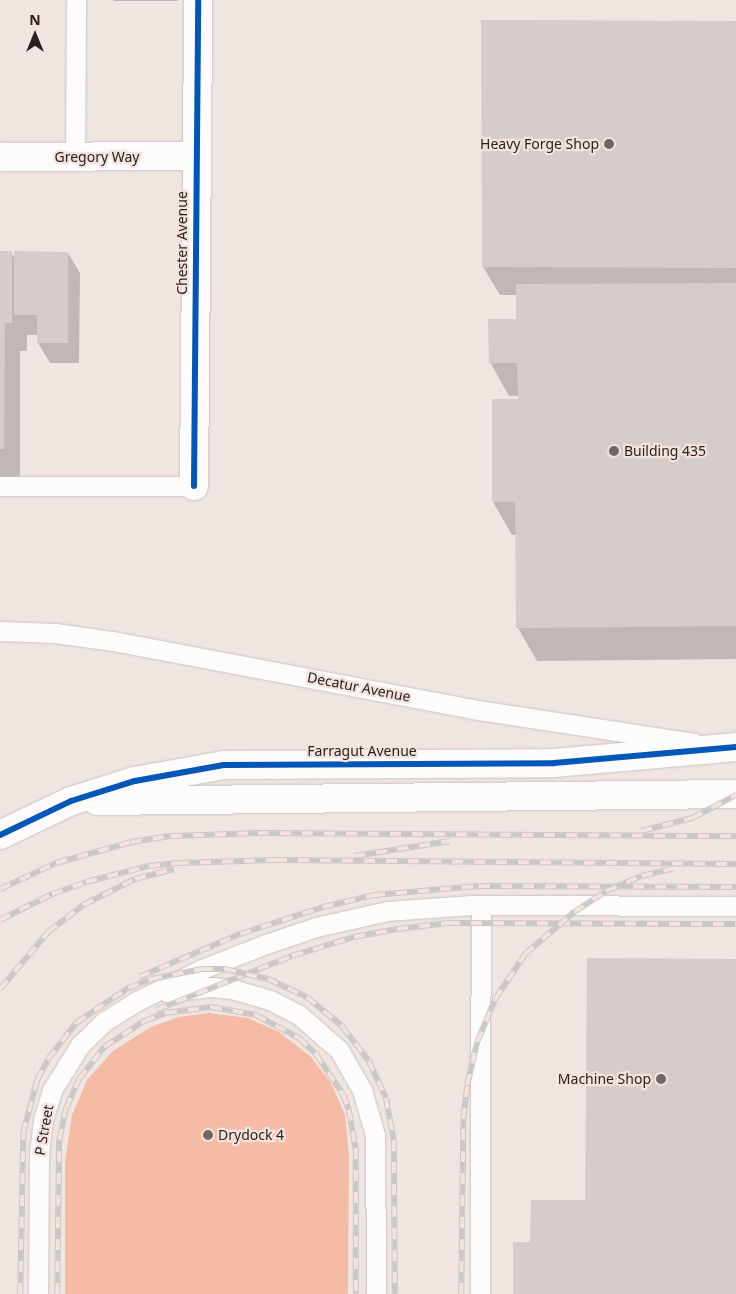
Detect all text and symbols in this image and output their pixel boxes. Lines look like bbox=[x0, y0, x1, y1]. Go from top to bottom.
north arrow bbox=[10, 10, 60, 60]
text: N bbox=[29, 10, 41, 29]
place label: Heavy Forge Shop bbox=[480, 136, 599, 152]
marker: Heavy Forge Shop bbox=[603, 138, 615, 150]
street label: Gregory Way bbox=[55, 149, 139, 165]
street label: Chester Avenue bbox=[174, 191, 190, 295]
place label: Building 435 bbox=[624, 443, 706, 459]
marker: Building 435 bbox=[608, 445, 620, 457]
street label: Decatur Avenue bbox=[306, 669, 412, 705]
street label: Farragut Avenue bbox=[307, 743, 417, 759]
place label: Machine Shop bbox=[558, 1071, 651, 1087]
marker: Machine Shop bbox=[655, 1073, 667, 1085]
street label: P Street bbox=[31, 1103, 57, 1157]
place label: Drydock 4 bbox=[218, 1127, 284, 1143]
marker: Drydock 4 bbox=[202, 1129, 214, 1141]

